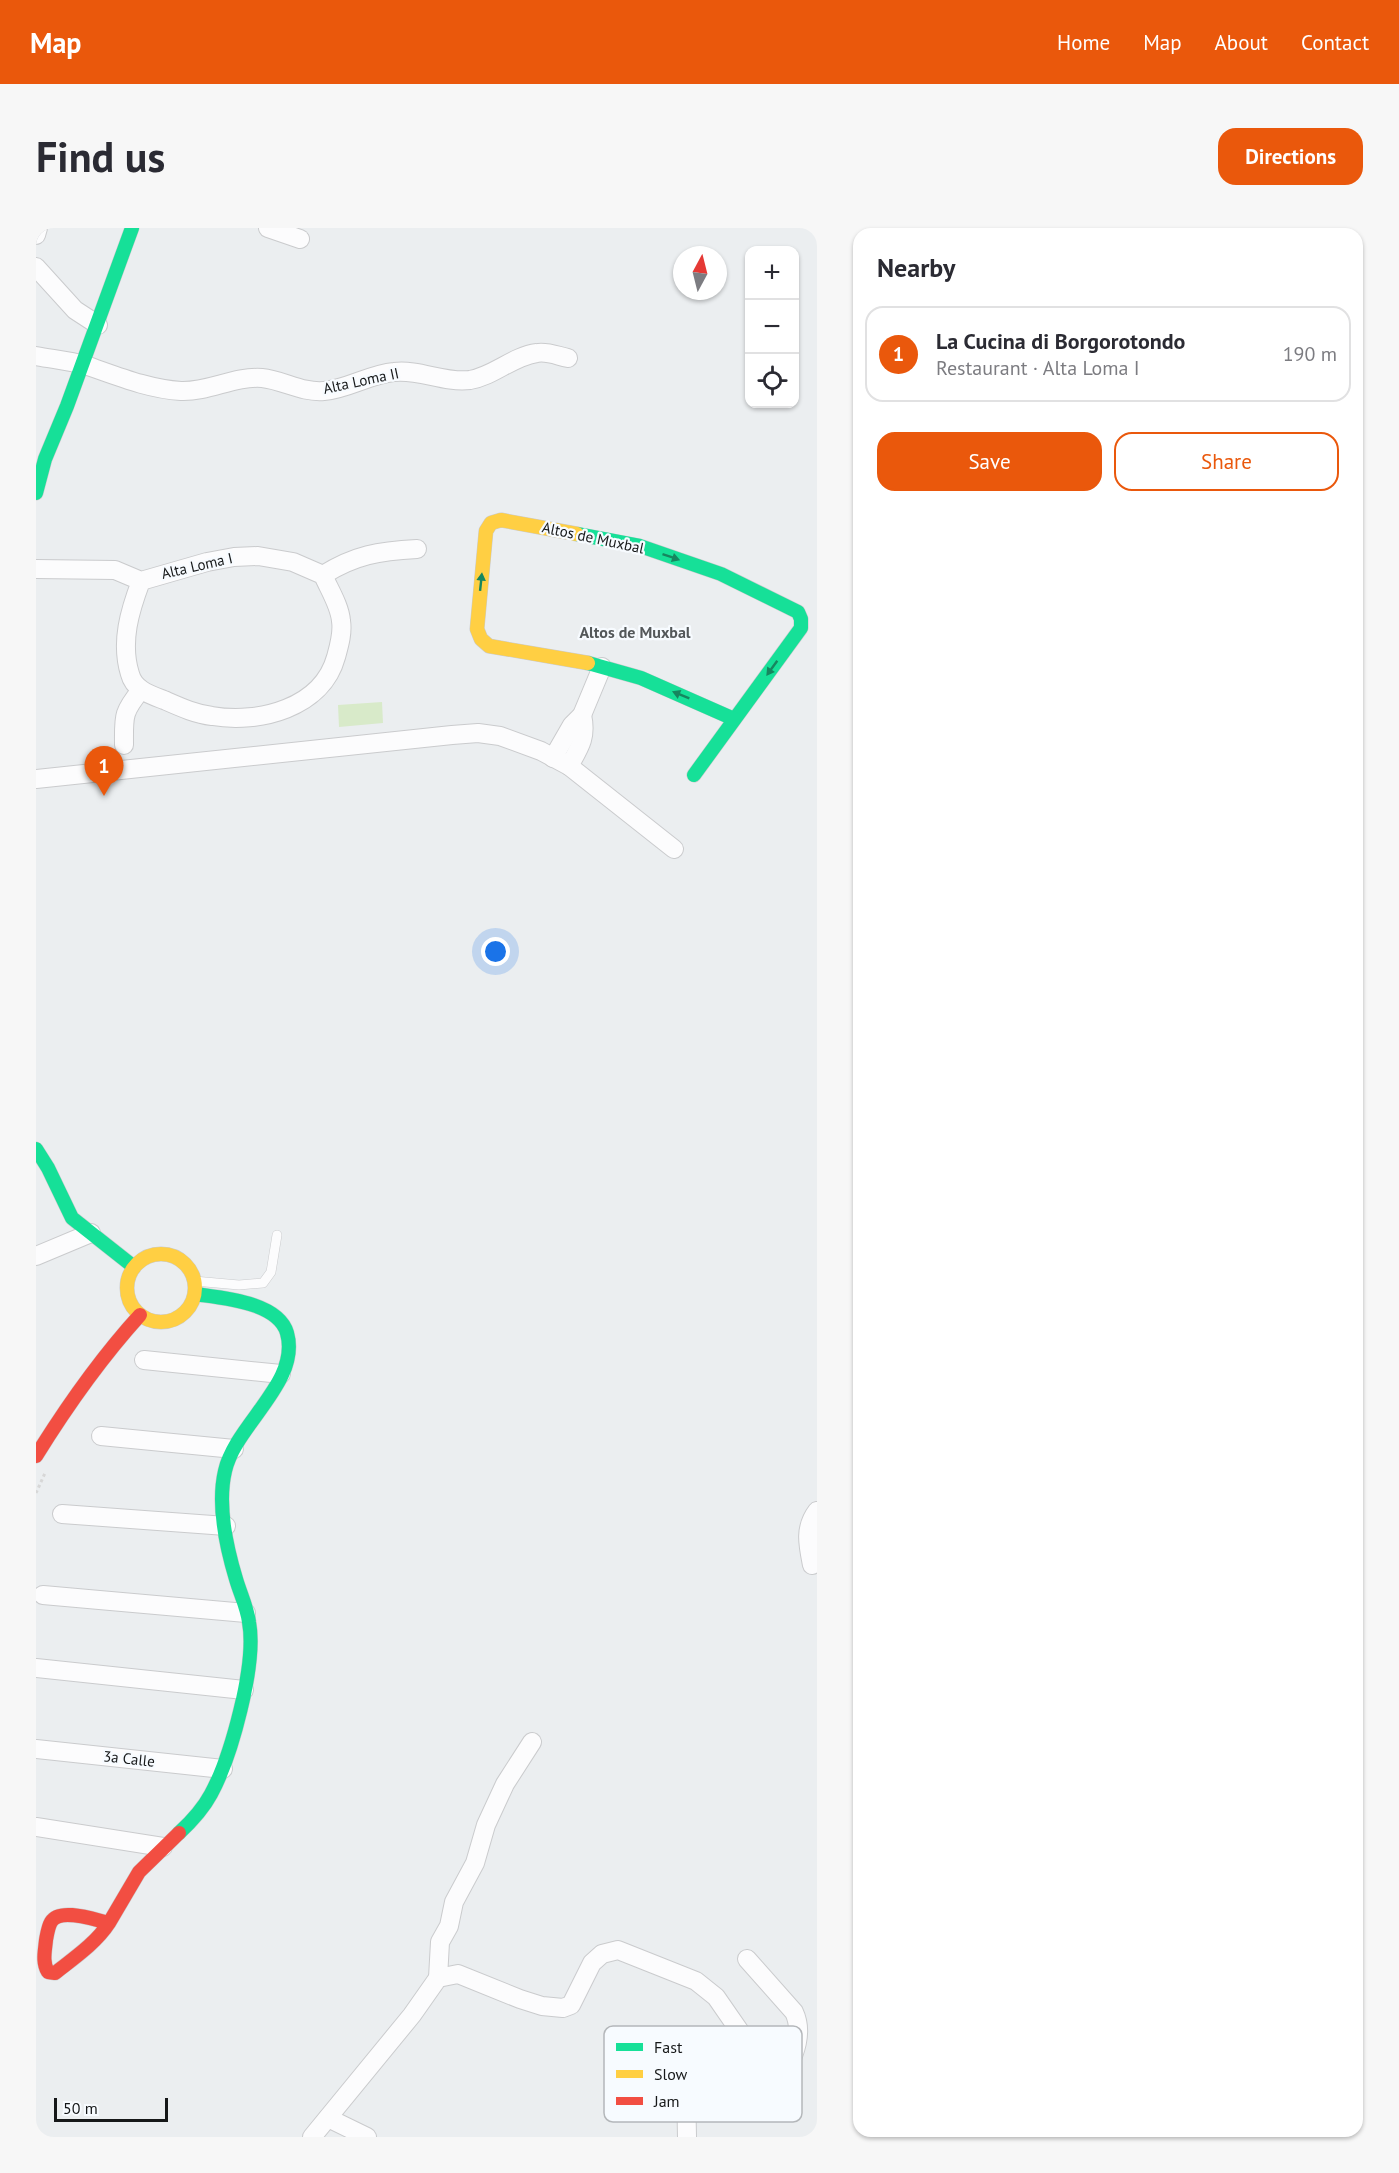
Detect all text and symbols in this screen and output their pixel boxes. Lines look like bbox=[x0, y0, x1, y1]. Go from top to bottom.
text: Map bbox=[30, 24, 81, 61]
text: Home bbox=[1057, 29, 1110, 56]
text: Map bbox=[1143, 29, 1182, 56]
text: About bbox=[1215, 29, 1268, 56]
text: Contact bbox=[1301, 29, 1369, 56]
button: Directions bbox=[1218, 128, 1363, 185]
text: Find us bbox=[36, 129, 165, 184]
north arrow bbox=[673, 246, 727, 300]
map controls bbox=[745, 246, 799, 408]
button: + bbox=[745, 246, 799, 300]
text: Nearby bbox=[877, 251, 955, 284]
button: − bbox=[745, 300, 799, 354]
text: La Cucina di Borgorotondo bbox=[936, 327, 1185, 355]
text: 1 bbox=[893, 341, 904, 367]
text: 190 m bbox=[1283, 341, 1337, 367]
button: locate bbox=[745, 354, 799, 408]
text: Restaurant · Alta Loma I bbox=[936, 355, 1140, 381]
street label: Alta Loma II bbox=[321, 363, 401, 398]
button: Save bbox=[877, 432, 1102, 491]
button: Share bbox=[1114, 432, 1339, 491]
street label: Altos de Muxbal bbox=[540, 517, 646, 558]
street label: Alta Loma I bbox=[159, 548, 234, 583]
one-way arrow bbox=[662, 553, 680, 562]
one-way arrow bbox=[476, 572, 486, 591]
district label: Altos de Muxbal bbox=[579, 622, 691, 642]
one-way arrow bbox=[765, 660, 778, 676]
one-way arrow bbox=[672, 690, 690, 699]
pin: 1 bbox=[84, 746, 124, 796]
your location bbox=[481, 937, 510, 966]
street label: 3a Calle bbox=[102, 1746, 156, 1771]
legend bbox=[604, 2026, 802, 2122]
text: Fast bbox=[654, 2037, 683, 2057]
text: Slow bbox=[654, 2064, 688, 2084]
text: Jam bbox=[653, 2091, 680, 2111]
scale bar bbox=[54, 2095, 168, 2122]
text: 50 m bbox=[63, 2098, 98, 2118]

